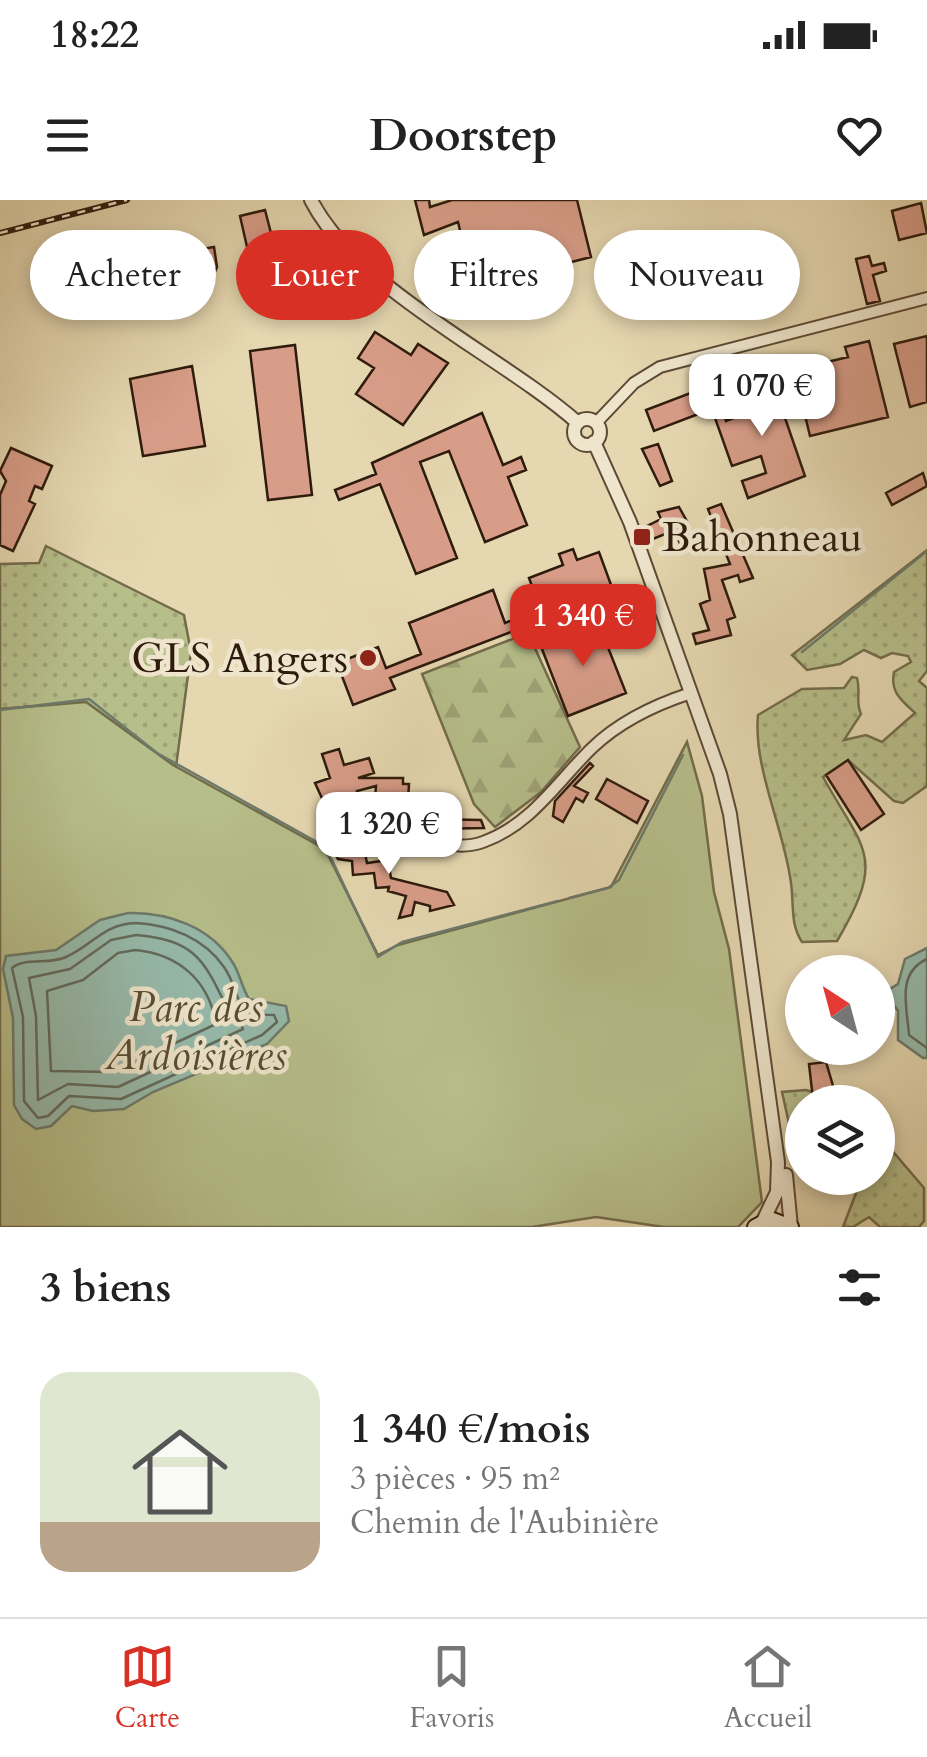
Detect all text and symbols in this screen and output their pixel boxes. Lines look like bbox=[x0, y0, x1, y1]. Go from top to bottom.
text: 18:22 bbox=[50, 9, 139, 61]
text: Doorstep bbox=[369, 105, 558, 166]
icon: menu bbox=[40, 108, 95, 163]
icon: heart bbox=[832, 108, 887, 163]
chip: Acheter bbox=[30, 230, 216, 320]
chip: Louer bbox=[236, 230, 394, 320]
chip: Filtres bbox=[414, 230, 574, 320]
chip: Nouveau bbox=[594, 230, 800, 320]
pin: 1 070 € bbox=[670, 354, 854, 439]
text: 1 070 € bbox=[711, 364, 813, 408]
place label: Bahonneau bbox=[662, 509, 862, 566]
marker: Bahonneau bbox=[631, 526, 653, 548]
pin: 1 340 € bbox=[491, 584, 675, 669]
text: 1 340 € bbox=[532, 594, 634, 638]
place label: GLS Angers bbox=[131, 630, 348, 687]
marker: GLS Angers bbox=[357, 647, 379, 669]
pin: 1 320 € bbox=[297, 792, 481, 877]
text: 1 320 € bbox=[338, 802, 440, 846]
north arrow bbox=[785, 955, 895, 1065]
map controls bbox=[785, 955, 895, 1195]
park label: Parc des Ardoisières bbox=[104, 979, 287, 1084]
button: layers bbox=[785, 1085, 895, 1195]
text: 3 biens bbox=[40, 1259, 171, 1316]
icon: filters bbox=[832, 1260, 887, 1315]
text: 1 340 €/mois bbox=[350, 1400, 591, 1457]
icon: home bbox=[120, 1412, 240, 1532]
text: 3 pièces · 95 m² bbox=[350, 1457, 560, 1501]
text: Chemin de l'Aubinière bbox=[350, 1501, 659, 1545]
tab: Carte bbox=[115, 1639, 180, 1737]
tab: Favoris bbox=[409, 1639, 494, 1737]
tab: Accueil bbox=[724, 1639, 812, 1737]

